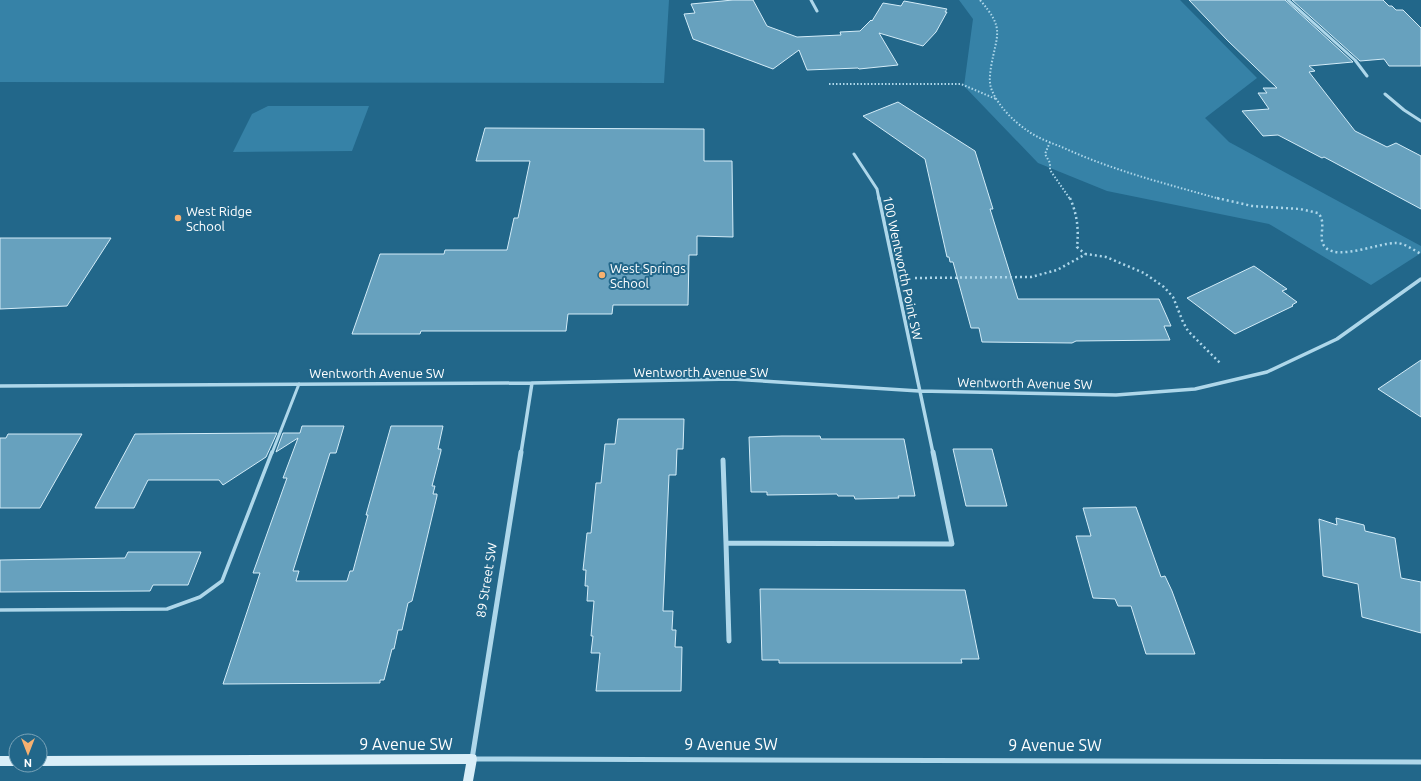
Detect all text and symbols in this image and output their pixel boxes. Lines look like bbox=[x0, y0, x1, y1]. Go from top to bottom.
street label: 100 Wentworth Point SW bbox=[881, 194, 925, 342]
place label: West Ridge School bbox=[186, 204, 252, 233]
marker: West Ridge School bbox=[173, 213, 183, 223]
place label: West Springs School bbox=[610, 261, 686, 290]
marker: West Springs School bbox=[597, 270, 607, 280]
street label: Wentworth Avenue SW bbox=[633, 365, 769, 379]
street label: Wentworth Avenue SW bbox=[309, 366, 445, 380]
street label: Wentworth Avenue SW bbox=[957, 375, 1093, 391]
street label: 89 Street SW bbox=[473, 542, 499, 618]
north arrow bbox=[8, 733, 48, 773]
street label: 9 Avenue SW bbox=[359, 735, 453, 753]
street label: 9 Avenue SW bbox=[684, 735, 778, 753]
street label: 9 Avenue SW bbox=[1008, 736, 1102, 754]
text: N bbox=[24, 757, 32, 769]

